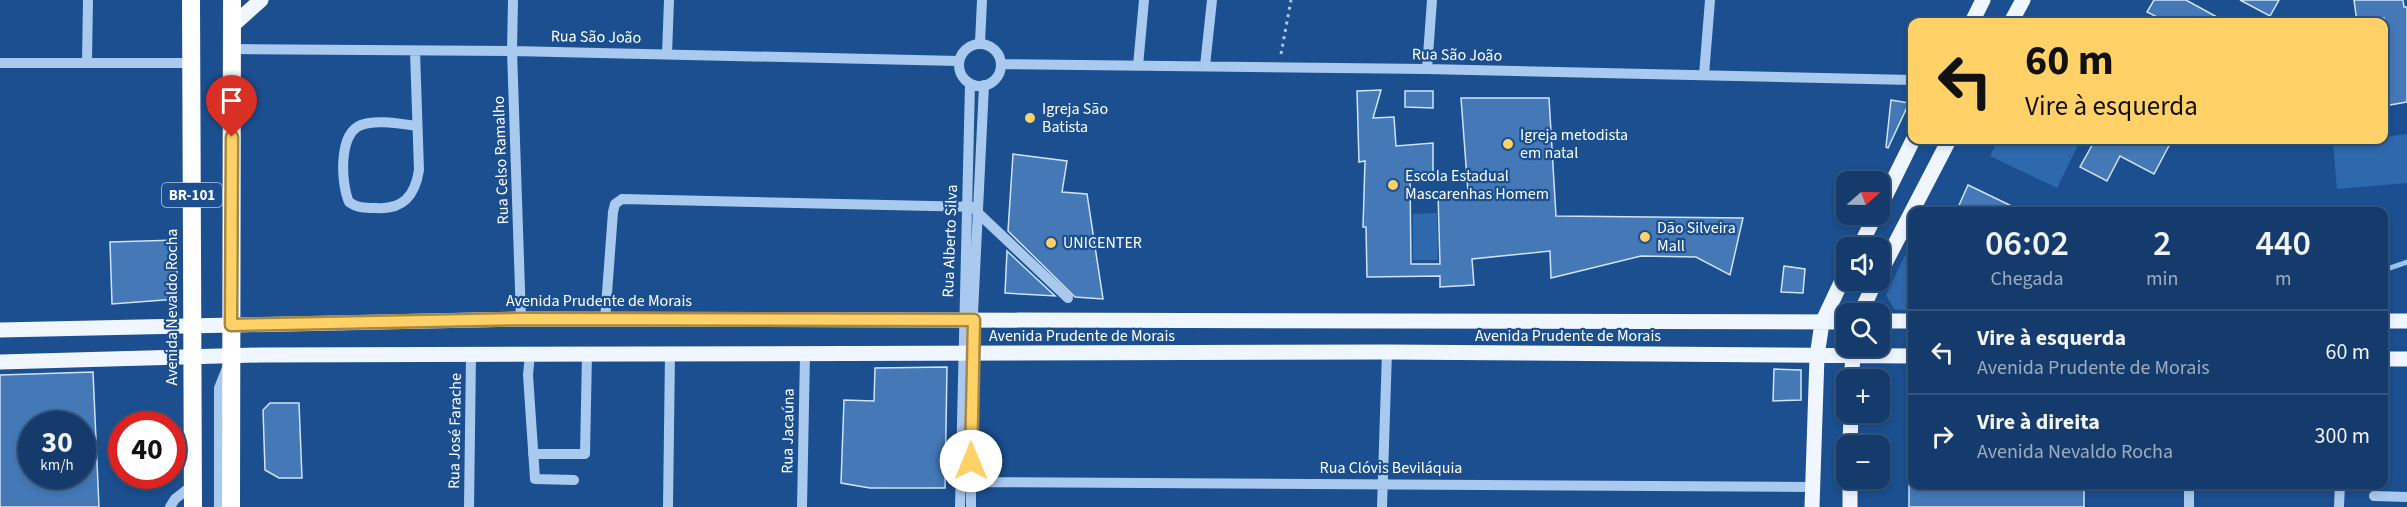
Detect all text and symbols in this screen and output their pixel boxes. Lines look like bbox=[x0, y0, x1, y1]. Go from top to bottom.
street label: Rua São João bbox=[551, 25, 641, 49]
text: 60 m bbox=[2025, 31, 2114, 91]
icon: left bbox=[1926, 42, 2004, 120]
street label: Rua São João bbox=[1412, 43, 1502, 67]
pin bbox=[206, 75, 257, 137]
icon: arrive bbox=[215, 84, 248, 117]
text: Vire à esquerda bbox=[2025, 87, 2198, 126]
street label: Rua Celso Ramalho bbox=[488, 95, 514, 225]
place label: Igreja São Batista bbox=[1042, 98, 1108, 138]
marker: Igreja São Batista bbox=[1023, 111, 1037, 125]
place label: Igreja metodista em natal bbox=[1520, 124, 1628, 164]
marker: Igreja metodista em natal bbox=[1501, 137, 1515, 151]
place label: Escola Estadual Mascarenhas Homem bbox=[1405, 165, 1549, 205]
north arrow bbox=[1836, 171, 1890, 225]
map controls bbox=[1836, 171, 1890, 489]
marker: Escola Estadual Mascarenhas Homem bbox=[1386, 178, 1400, 192]
road number: BR-101 bbox=[162, 183, 222, 207]
street label: Rua Alberto Silva bbox=[937, 184, 963, 298]
place label: Dão Silveira Mall bbox=[1657, 217, 1736, 257]
text: 06:02 bbox=[1985, 218, 2069, 269]
text: 2 bbox=[2153, 218, 2171, 269]
text: 440 bbox=[2255, 218, 2311, 269]
street label: Avenida Nevaldo Rocha bbox=[161, 229, 183, 385]
marker: Dão Silveira Mall bbox=[1638, 230, 1652, 244]
place label: UNICENTER bbox=[1063, 232, 1142, 254]
marker: UNICENTER bbox=[1044, 236, 1058, 250]
button: sound bbox=[1836, 237, 1890, 291]
text: Chegada bbox=[1990, 265, 2063, 293]
text: min bbox=[2146, 265, 2178, 293]
text: m bbox=[2275, 265, 2291, 293]
street label: Avenida Prudente de Morais bbox=[506, 290, 692, 312]
button: search bbox=[1836, 303, 1890, 357]
text: Vire à esquerda bbox=[1977, 322, 2126, 354]
street label: Avenida Prudente de Morais bbox=[989, 325, 1175, 347]
street label: Avenida Prudente de Morais bbox=[1475, 325, 1661, 347]
icon: left bbox=[1926, 336, 1959, 369]
text: 60 m bbox=[2325, 336, 2370, 368]
text: Avenida Prudente de Morais bbox=[1977, 354, 2210, 382]
button: + bbox=[1836, 369, 1890, 423]
street label: Rua José Farache bbox=[443, 373, 467, 489]
street label: Rua Jacaúna bbox=[776, 388, 800, 474]
text: Vire à direita bbox=[1977, 406, 2100, 438]
speed limit sign: 40 bbox=[108, 411, 186, 489]
icon: right bbox=[1926, 420, 1959, 453]
text: 300 m bbox=[2315, 420, 2370, 452]
text: 30 bbox=[41, 421, 73, 464]
position arrow bbox=[939, 429, 1003, 493]
button: − bbox=[1836, 435, 1890, 489]
text: Avenida Nevaldo Rocha bbox=[1977, 438, 2173, 466]
text: km/h bbox=[40, 455, 74, 476]
street label: Rua Clóvis Beviláquia bbox=[1320, 457, 1462, 479]

